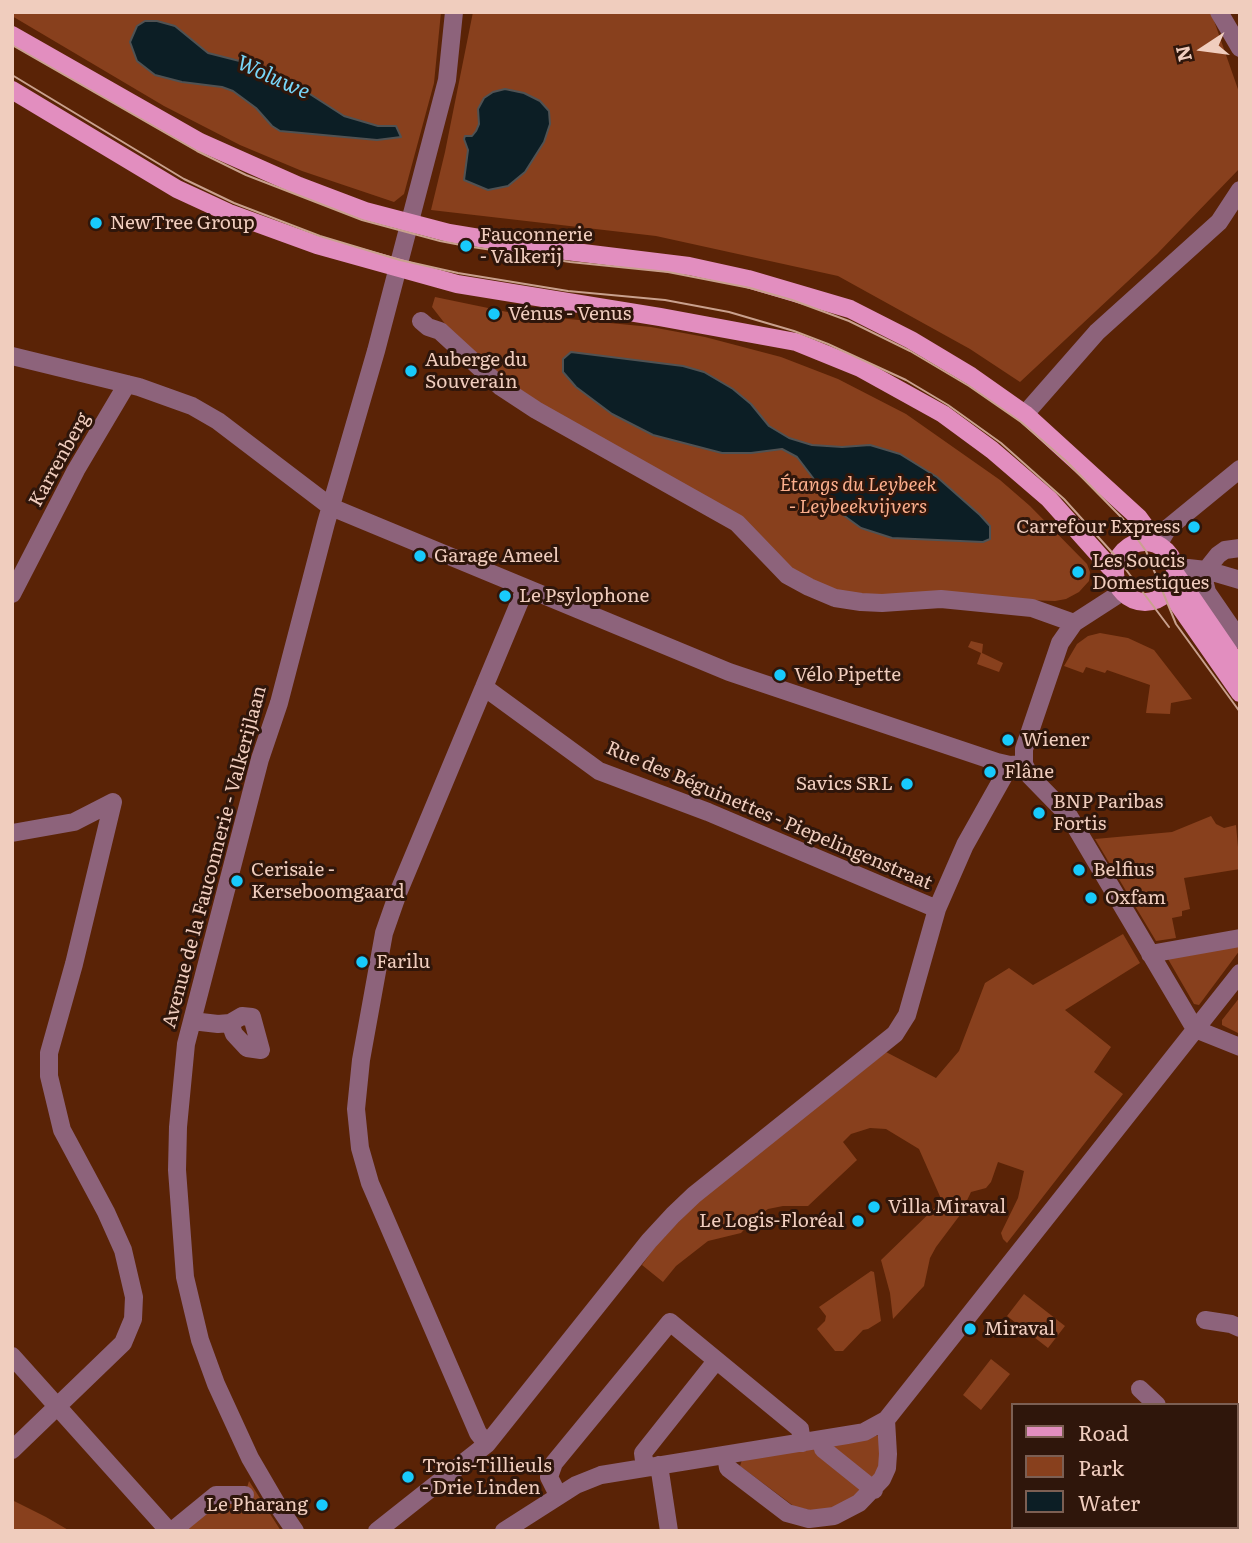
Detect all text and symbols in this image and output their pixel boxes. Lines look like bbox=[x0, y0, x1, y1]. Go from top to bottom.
north arrow bbox=[1168, 14, 1238, 84]
text: N bbox=[1167, 43, 1198, 65]
water label: Woluwe bbox=[232, 51, 314, 105]
place label: NewTree Group bbox=[110, 212, 255, 234]
marker: NewTree Group bbox=[88, 215, 104, 231]
place label: Fauconnerie - Valkerij bbox=[480, 224, 593, 268]
marker: Fauconnerie - Valkerij bbox=[458, 238, 474, 254]
place label: Vénus - Venus bbox=[508, 303, 631, 325]
marker: Vénus - Venus bbox=[486, 306, 502, 322]
place label: Auberge du Souverain bbox=[425, 349, 527, 393]
marker: Auberge du Souverain bbox=[403, 363, 419, 379]
street label: Karrenberg bbox=[25, 409, 95, 511]
park label: Étangs du Leybeek - Leybeekvijvers bbox=[779, 474, 937, 518]
place label: Carrefour Express bbox=[1016, 516, 1180, 538]
marker: Carrefour Express bbox=[1186, 519, 1202, 535]
place label: Garage Ameel bbox=[434, 545, 559, 567]
marker: Garage Ameel bbox=[412, 548, 428, 564]
place label: Les Soucis Domestiques bbox=[1092, 550, 1209, 594]
marker: Les Soucis Domestiques bbox=[1070, 564, 1086, 580]
place label: Le Psylophone bbox=[519, 585, 649, 607]
marker: Le Psylophone bbox=[497, 588, 513, 604]
place label: Vélo Pipette bbox=[794, 664, 901, 686]
marker: Vélo Pipette bbox=[772, 667, 788, 683]
street label: Avenue de la Fauconnerie - Valkerijlaan bbox=[158, 683, 272, 1031]
place label: Wiener bbox=[1022, 729, 1089, 751]
marker: Wiener bbox=[1000, 732, 1016, 748]
street label: Rue des Béguinettes - Piepelingenstraat bbox=[603, 737, 935, 895]
place label: Flâne bbox=[1004, 761, 1054, 783]
marker: Flâne bbox=[982, 764, 998, 780]
place label: Savics SRL bbox=[796, 773, 893, 795]
marker: Savics SRL bbox=[899, 776, 915, 792]
place label: BNP Paribas Fortis bbox=[1053, 791, 1163, 835]
marker: BNP Paribas Fortis bbox=[1031, 805, 1047, 821]
place label: Cerisaie - Kerseboomgaard bbox=[251, 859, 405, 903]
place label: Belfius bbox=[1093, 859, 1154, 881]
marker: Belfius bbox=[1071, 862, 1087, 878]
marker: Cerisaie - Kerseboomgaard bbox=[229, 873, 245, 889]
place label: Oxfam bbox=[1105, 887, 1166, 909]
marker: Oxfam bbox=[1083, 890, 1099, 906]
place label: Farilu bbox=[376, 951, 430, 973]
marker: Farilu bbox=[354, 954, 370, 970]
place label: Villa Miraval bbox=[888, 1196, 1006, 1218]
marker: Villa Miraval bbox=[866, 1199, 882, 1215]
place label: Le Logis-Floréal bbox=[699, 1210, 844, 1232]
marker: Le Logis-Floréal bbox=[850, 1213, 866, 1229]
place label: Miraval bbox=[984, 1318, 1055, 1340]
marker: Miraval bbox=[962, 1321, 978, 1337]
legend bbox=[1010, 1403, 1238, 1529]
text: Road bbox=[1078, 1416, 1129, 1447]
text: Park bbox=[1078, 1451, 1124, 1482]
place label: Trois-Tillieuls - Drie Linden bbox=[422, 1455, 552, 1499]
marker: Trois-Tillieuls - Drie Linden bbox=[400, 1469, 416, 1485]
text: Water bbox=[1078, 1486, 1140, 1517]
place label: Le Pharang bbox=[206, 1494, 308, 1516]
marker: Le Pharang bbox=[314, 1497, 330, 1513]

